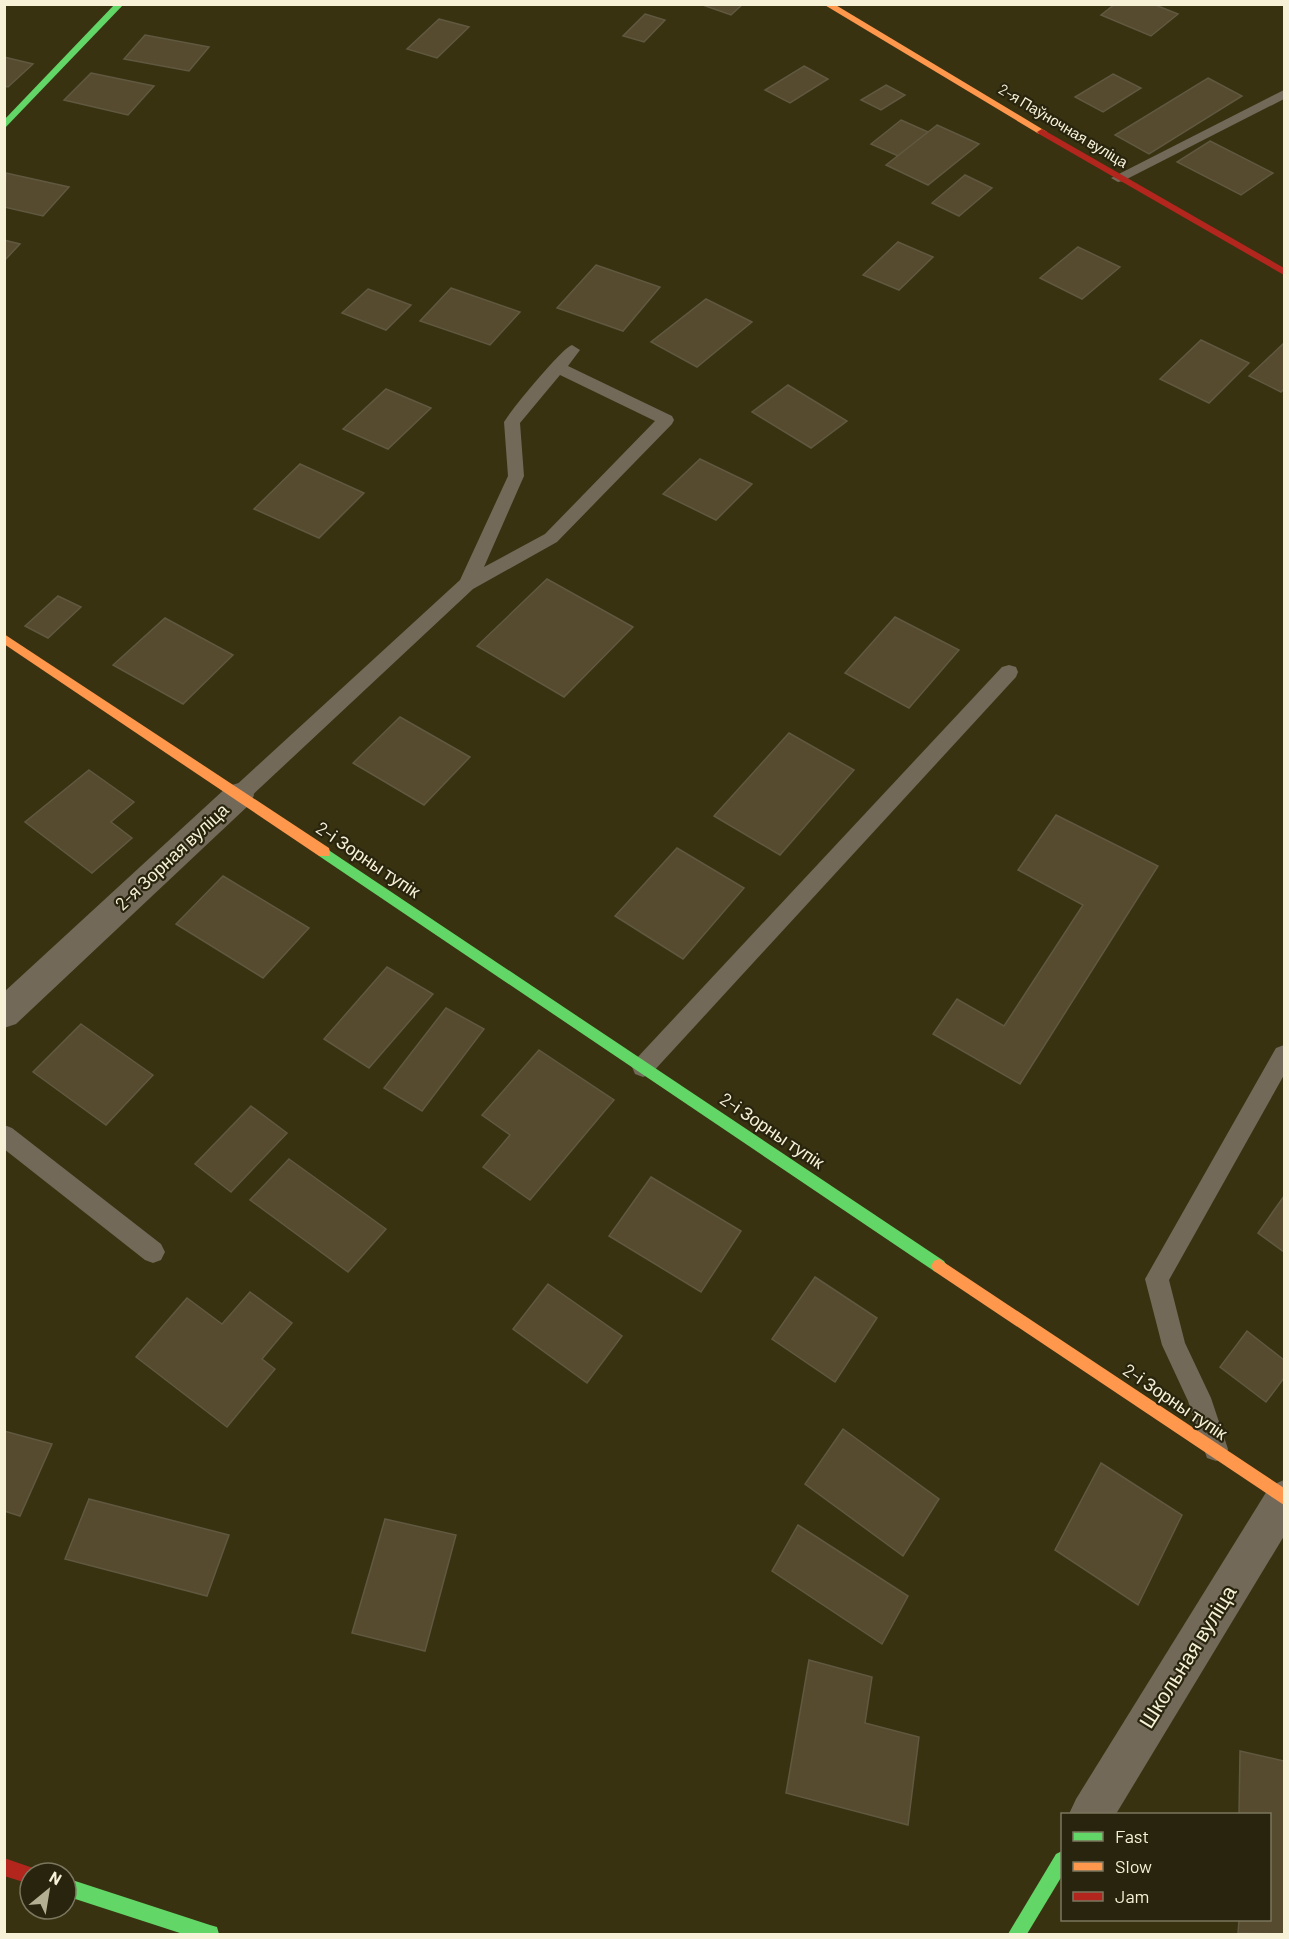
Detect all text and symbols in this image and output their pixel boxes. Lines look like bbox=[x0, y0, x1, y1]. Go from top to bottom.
street label: 2-я Паўночная вуліца bbox=[996, 79, 1132, 171]
street label: 2-я Зорная вуліца bbox=[110, 797, 233, 914]
street label: 2-і Зорны тупік bbox=[312, 816, 425, 902]
street label: 2-і Зорны тупік bbox=[716, 1087, 829, 1173]
street label: 2-і Зорны тупік bbox=[1119, 1358, 1232, 1444]
street label: Школьная вуліца bbox=[1133, 1580, 1241, 1732]
legend bbox=[1061, 1813, 1271, 1921]
text: Fast bbox=[1115, 1825, 1149, 1847]
text: Slow bbox=[1115, 1855, 1152, 1877]
north arrow bbox=[18, 1861, 78, 1921]
text: N bbox=[46, 1867, 65, 1888]
text: Jam bbox=[1115, 1885, 1149, 1907]

